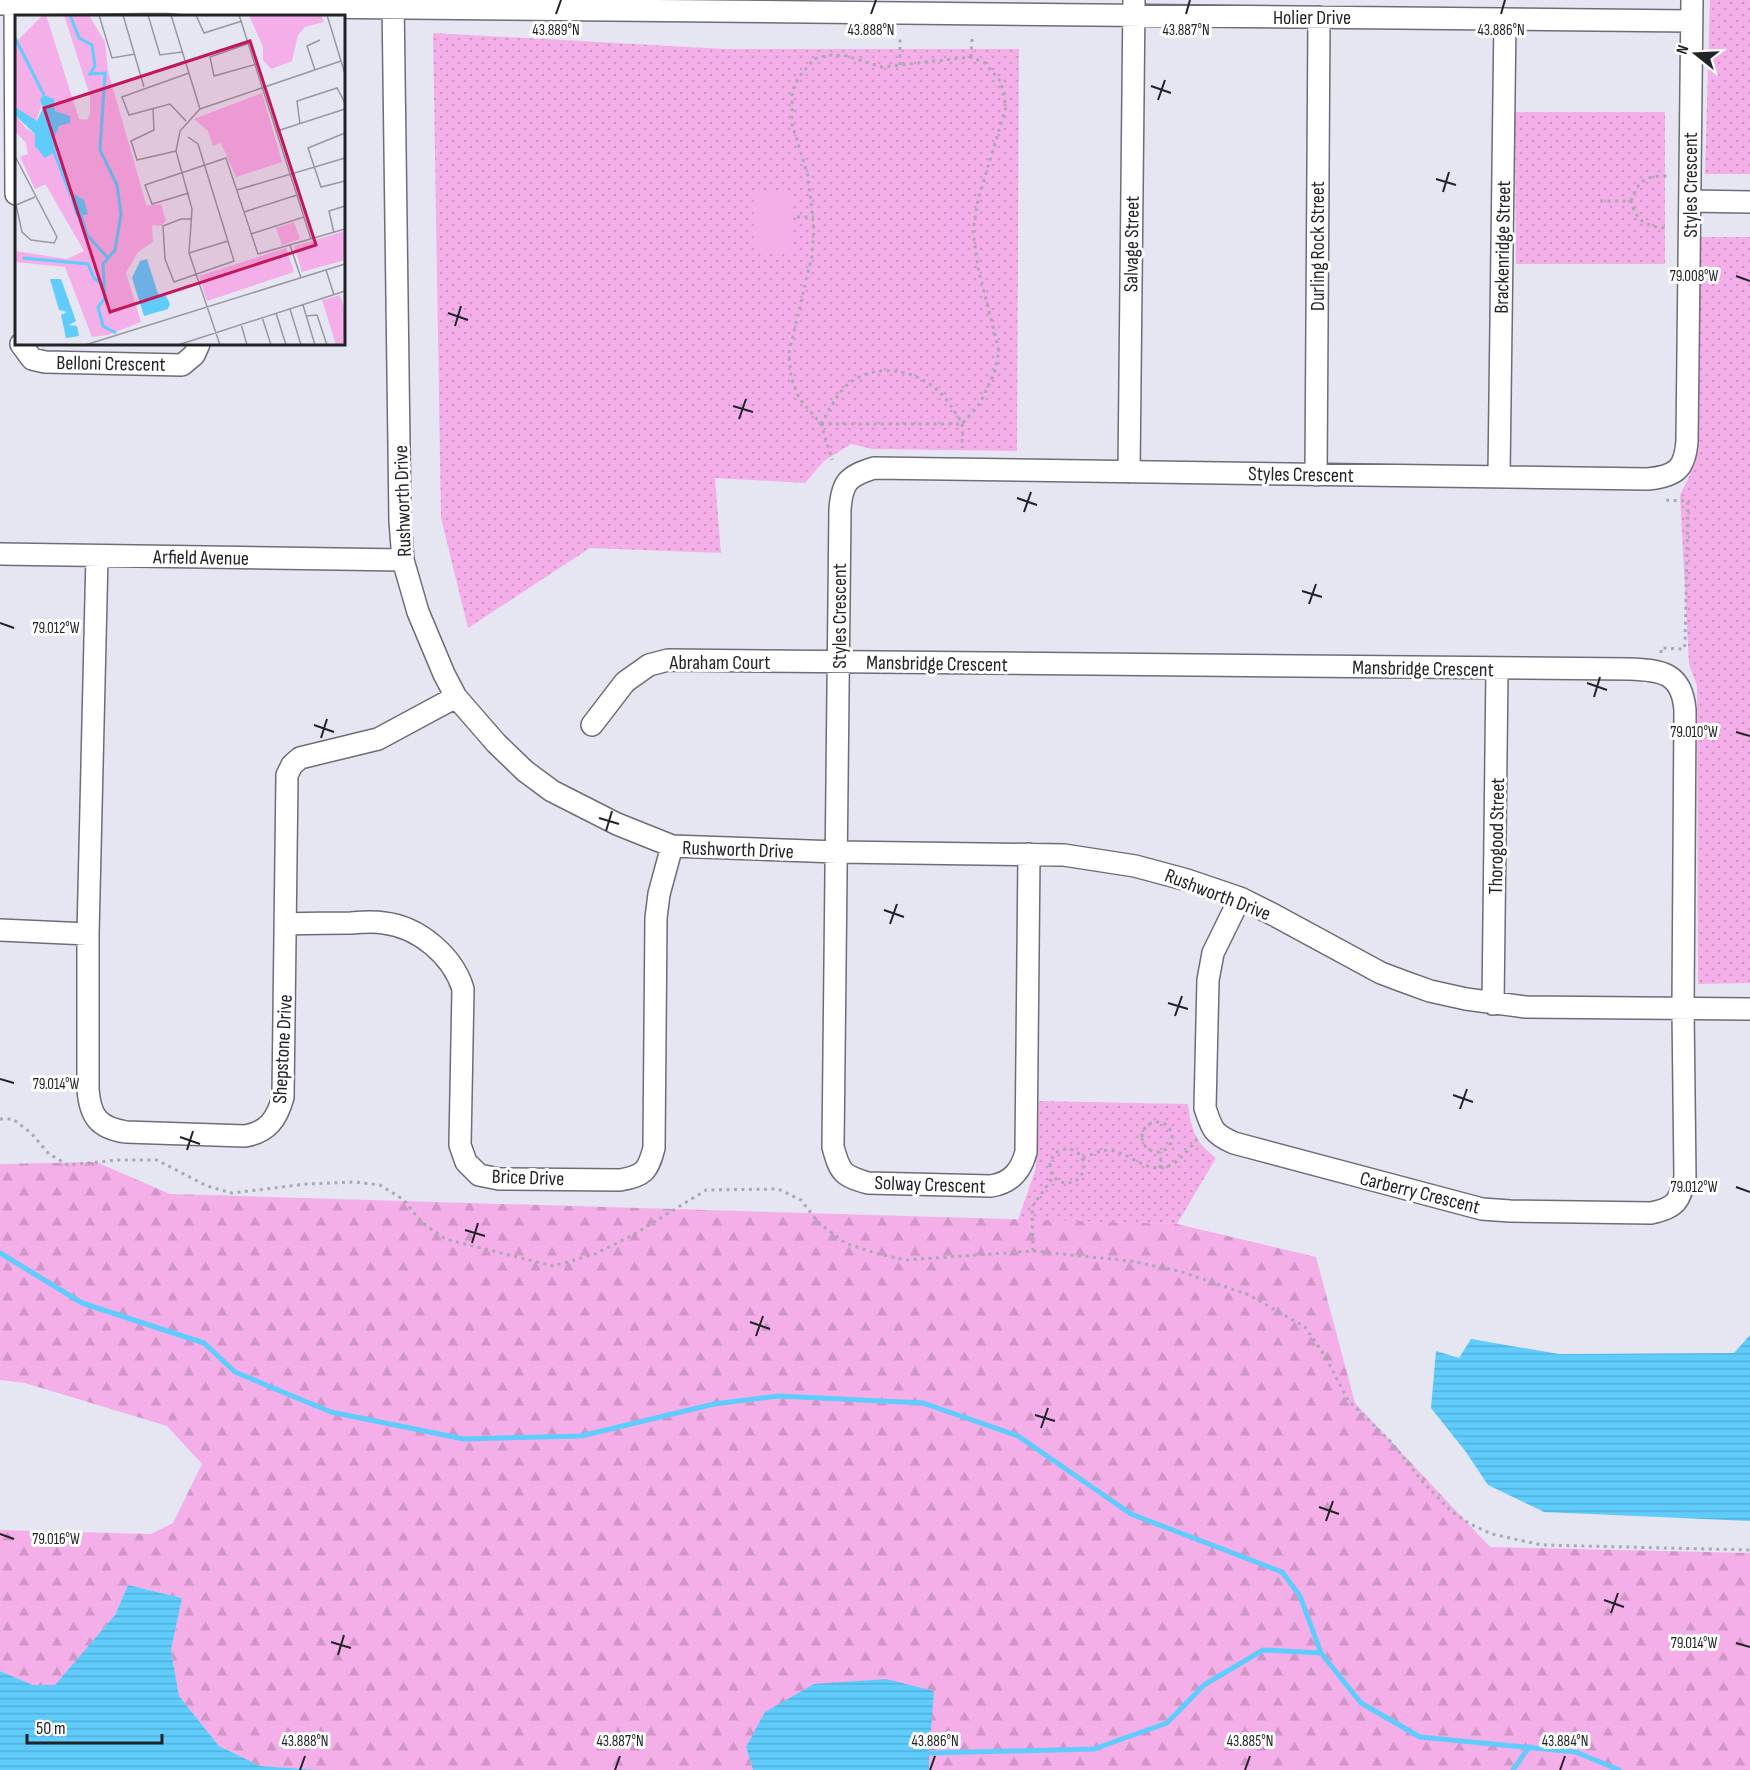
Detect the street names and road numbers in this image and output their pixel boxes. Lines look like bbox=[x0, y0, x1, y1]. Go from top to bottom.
street label: Holier Drive bbox=[1273, 6, 1351, 30]
street label: Styles Crescent bbox=[1679, 132, 1703, 238]
street label: Brackenridge Street bbox=[1490, 180, 1516, 314]
street label: Durling Rock Street bbox=[1306, 181, 1330, 311]
street label: Salvage Street bbox=[1119, 196, 1145, 292]
street label: Belloni Crescent bbox=[56, 351, 166, 377]
street label: Rushworth Drive bbox=[389, 445, 417, 557]
street label: Styles Crescent bbox=[1248, 462, 1354, 488]
street label: Arfield Avenue bbox=[152, 545, 249, 571]
street label: Styles Crescent bbox=[828, 563, 852, 669]
street label: Abraham Court bbox=[669, 651, 770, 675]
street label: Mansbridge Crescent bbox=[866, 651, 1008, 677]
street label: Mansbridge Crescent bbox=[1352, 656, 1494, 682]
street label: Thorogood Street bbox=[1484, 777, 1510, 895]
street label: Rushworth Drive bbox=[682, 836, 794, 864]
street label: Rushworth Drive bbox=[1161, 864, 1274, 926]
street label: Shepstone Drive bbox=[268, 994, 298, 1104]
street label: Brice Drive bbox=[491, 1165, 565, 1191]
street label: Carberry Crescent bbox=[1357, 1166, 1482, 1219]
street label: Solway Crescent bbox=[874, 1171, 986, 1199]

